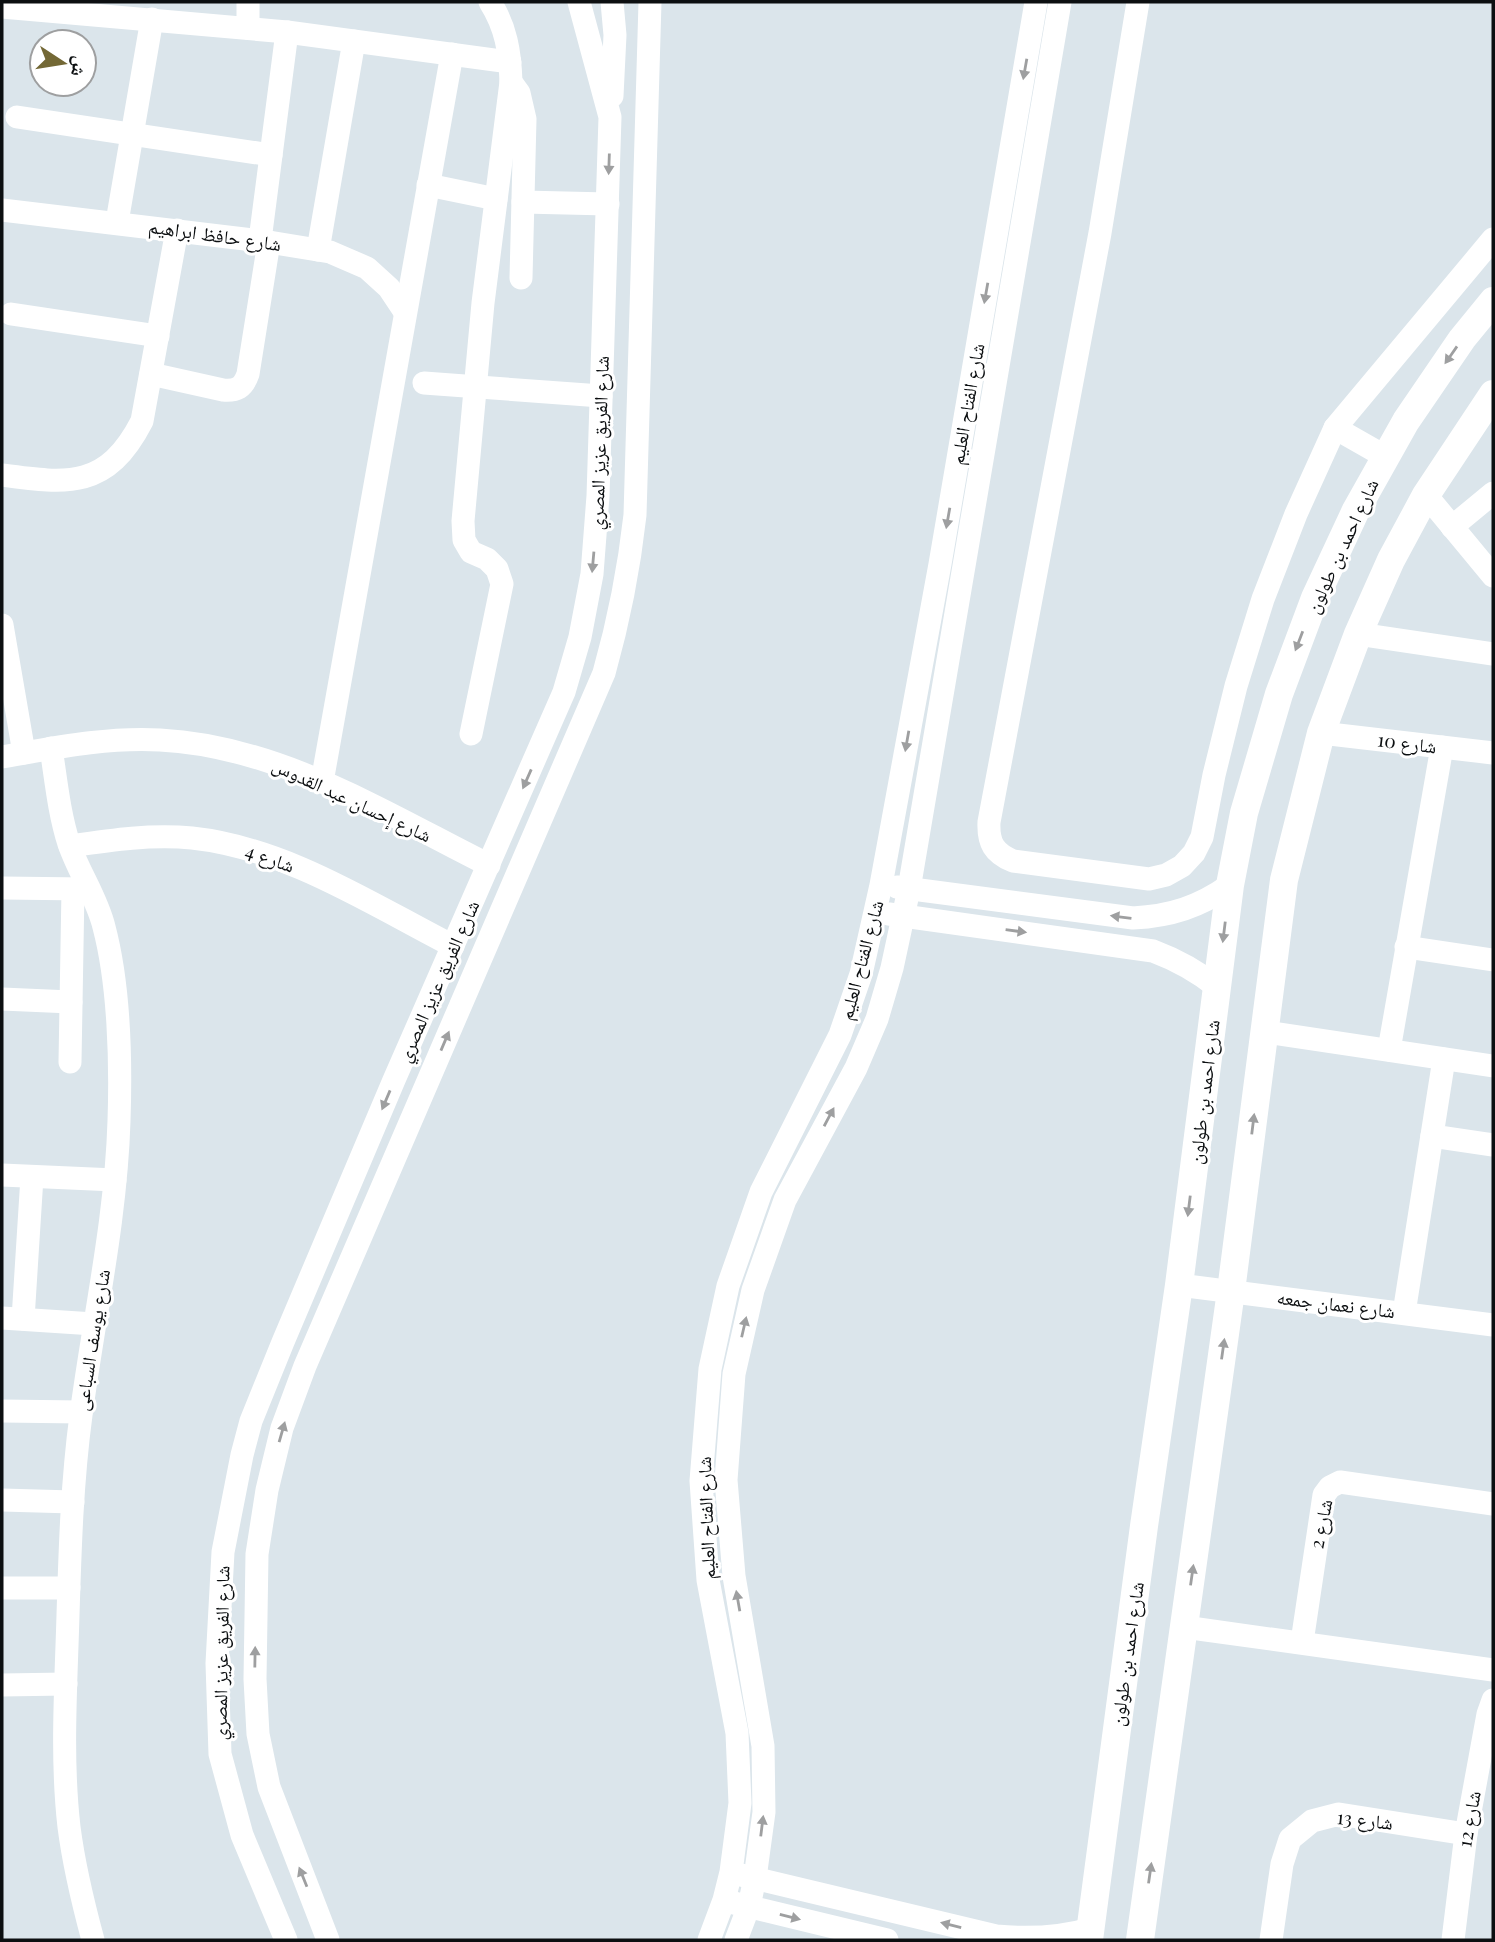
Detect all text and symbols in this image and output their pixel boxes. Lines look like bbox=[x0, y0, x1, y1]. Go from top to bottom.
north arrow bbox=[28, 28, 98, 98]
text: ش bbox=[66, 54, 95, 79]
one-way arrow bbox=[1019, 58, 1030, 80]
one-way arrow bbox=[603, 153, 614, 175]
street label: شارع حافظ ابراهيم bbox=[147, 212, 283, 257]
one-way arrow bbox=[980, 282, 991, 304]
street label: شارع الفتاح العليم bbox=[943, 341, 990, 467]
one-way arrow bbox=[1444, 346, 1458, 364]
street label: شارع الفريق عزيز المصري bbox=[582, 355, 618, 531]
street label: شارع احمد بن طولون bbox=[1299, 474, 1384, 617]
one-way arrow bbox=[942, 507, 953, 529]
one-way arrow bbox=[587, 552, 598, 574]
one-way arrow bbox=[1293, 631, 1304, 652]
street label: شارع 10 bbox=[1376, 725, 1438, 759]
one-way arrow bbox=[902, 730, 913, 752]
street label: شارع إحسان عبد القدوس bbox=[268, 751, 436, 849]
one-way arrow bbox=[521, 769, 532, 790]
street label: شارع 4 bbox=[242, 837, 298, 878]
street label: شارع الفريق عزيز المصري bbox=[390, 896, 488, 1067]
street label: شارع الفتاح العليم bbox=[832, 897, 889, 1023]
one-way arrow bbox=[1110, 911, 1132, 922]
one-way arrow bbox=[1219, 921, 1230, 943]
one-way arrow bbox=[1005, 926, 1027, 937]
street label: شارع احمد بن طولون bbox=[1181, 1018, 1225, 1166]
one-way arrow bbox=[440, 1031, 451, 1052]
one-way arrow bbox=[380, 1089, 391, 1110]
one-way arrow bbox=[824, 1107, 835, 1127]
one-way arrow bbox=[1247, 1113, 1258, 1135]
one-way arrow bbox=[1183, 1196, 1194, 1218]
street label: شارع يوسف السباعى bbox=[67, 1267, 115, 1413]
street label: شارع نعمان جمعه bbox=[1276, 1283, 1397, 1323]
one-way arrow bbox=[739, 1316, 750, 1338]
one-way arrow bbox=[1218, 1338, 1229, 1360]
one-way arrow bbox=[277, 1421, 287, 1442]
street label: شارع الفتاح العليم bbox=[690, 1456, 721, 1580]
street label: شارع 2 bbox=[1302, 1497, 1338, 1551]
one-way arrow bbox=[1186, 1564, 1197, 1586]
street label: شارع الفريق عزيز المصري bbox=[205, 1565, 238, 1741]
street label: شارع احمد بن طولون bbox=[1103, 1580, 1149, 1728]
one-way arrow bbox=[732, 1590, 743, 1612]
one-way arrow bbox=[249, 1645, 261, 1667]
street label: شارع 12 bbox=[1450, 1789, 1486, 1849]
street label: شارع 13 bbox=[1336, 1803, 1394, 1835]
one-way arrow bbox=[756, 1815, 767, 1837]
one-way arrow bbox=[1144, 1862, 1155, 1884]
one-way arrow bbox=[298, 1866, 309, 1887]
one-way arrow bbox=[779, 1911, 801, 1922]
one-way arrow bbox=[940, 1919, 962, 1930]

